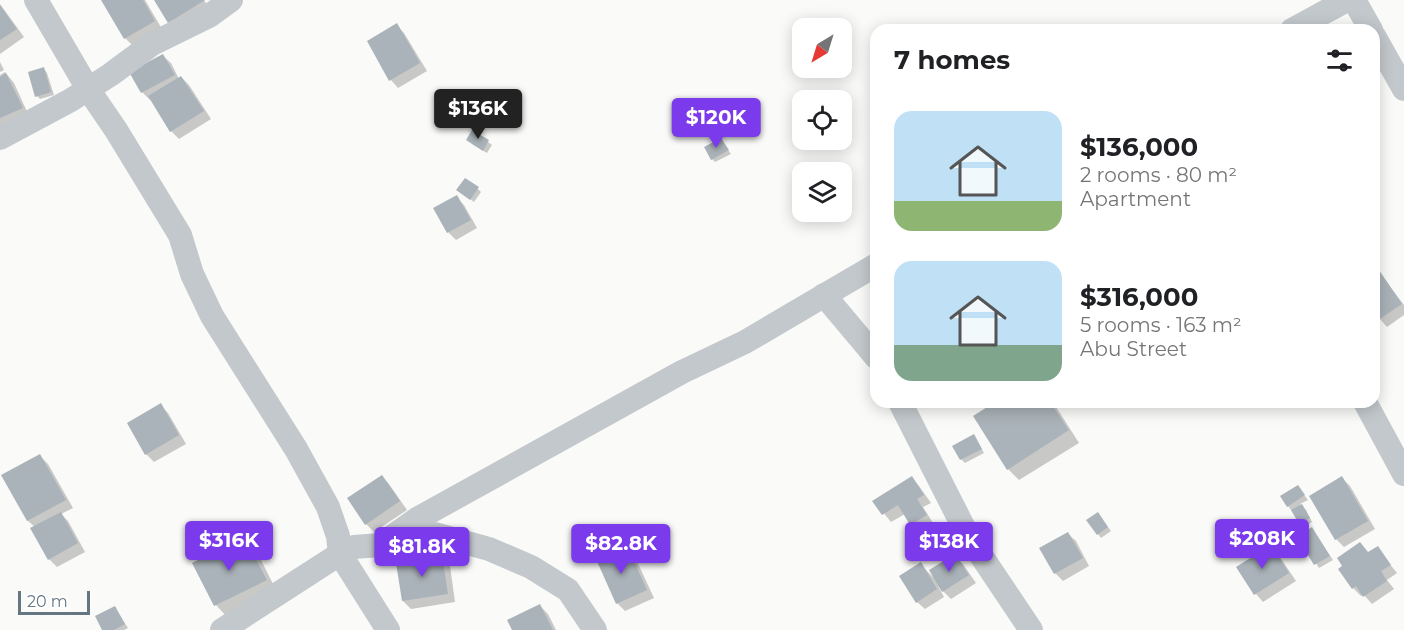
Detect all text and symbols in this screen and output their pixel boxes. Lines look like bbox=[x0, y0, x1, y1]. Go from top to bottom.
north arrow bbox=[792, 18, 852, 78]
map controls bbox=[792, 18, 852, 222]
text: 7 homes bbox=[894, 44, 1010, 76]
icon: filters bbox=[1323, 44, 1356, 77]
pin: $136K bbox=[436, 89, 520, 140]
button: locate bbox=[792, 90, 852, 150]
text: $136K bbox=[448, 96, 508, 120]
pin: $120K bbox=[674, 98, 758, 149]
text: $120K bbox=[686, 105, 746, 129]
text: $136,000 bbox=[1080, 131, 1198, 163]
icon: home bbox=[942, 135, 1014, 207]
button: layers bbox=[792, 162, 852, 222]
text: 2 rooms · 80 m² bbox=[1080, 163, 1237, 187]
text: Apartment bbox=[1080, 187, 1191, 211]
text: $316,000 bbox=[1080, 281, 1198, 313]
icon: home bbox=[942, 285, 1014, 357]
text: 5 rooms · 163 m² bbox=[1080, 313, 1242, 337]
text: Abu Street bbox=[1080, 337, 1187, 361]
pin: $208K bbox=[1220, 519, 1304, 570]
pin: $316K bbox=[187, 521, 271, 572]
pin: $138K bbox=[907, 522, 991, 573]
pin: $82.8K bbox=[572, 524, 670, 575]
text: $208K bbox=[1229, 526, 1295, 550]
pin: $81.8K bbox=[373, 527, 471, 578]
text: $316K bbox=[199, 528, 259, 552]
text: $138K bbox=[919, 529, 979, 553]
text: $82.8K bbox=[585, 531, 657, 555]
text: $81.8K bbox=[388, 534, 456, 558]
scale bar bbox=[18, 588, 90, 616]
text: 20 m bbox=[27, 592, 68, 611]

